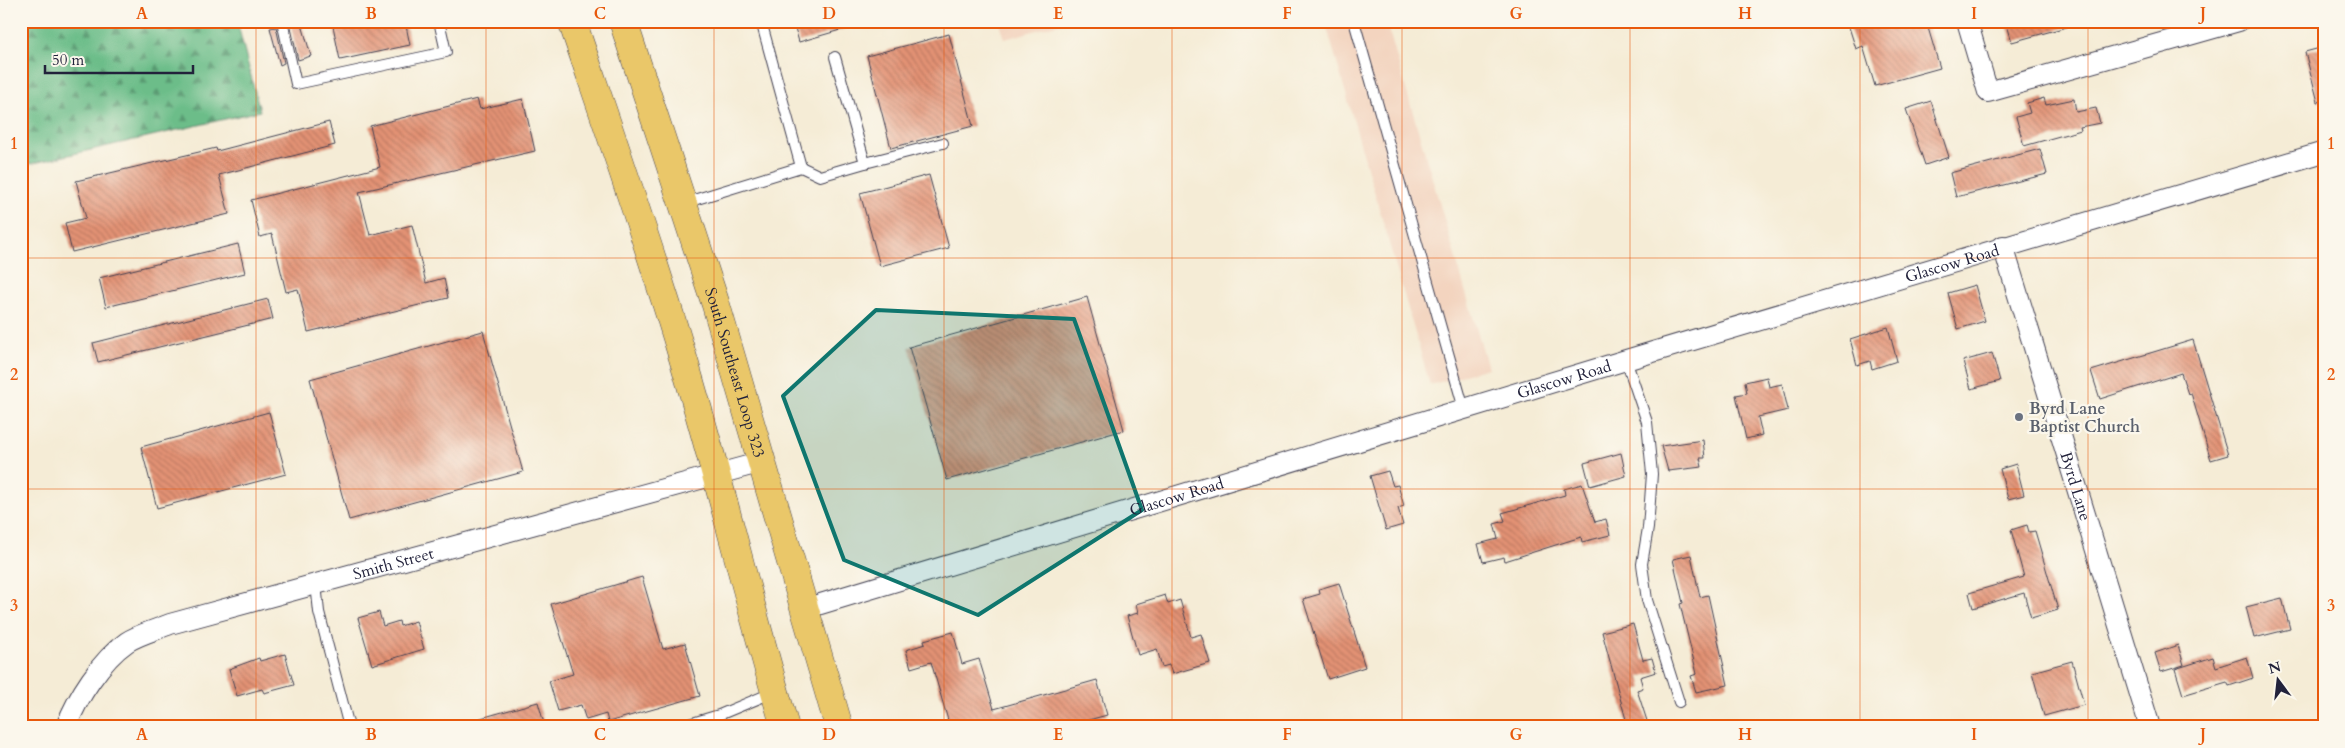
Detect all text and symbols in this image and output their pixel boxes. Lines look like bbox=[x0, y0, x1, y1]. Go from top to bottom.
text: A bbox=[136, 3, 148, 25]
text: B bbox=[365, 3, 377, 25]
text: C bbox=[594, 3, 606, 25]
text: D bbox=[822, 3, 836, 25]
text: E bbox=[1053, 3, 1063, 25]
text: F bbox=[1282, 3, 1292, 25]
text: G bbox=[1509, 3, 1523, 25]
text: H bbox=[1738, 3, 1752, 25]
text: I bbox=[1971, 3, 1977, 25]
text: J bbox=[2198, 3, 2206, 25]
scale bar bbox=[45, 42, 192, 74]
text: 50 m bbox=[52, 50, 84, 70]
text: 1 bbox=[10, 133, 18, 155]
text: 1 bbox=[2327, 133, 2335, 155]
street label: Glascow Road bbox=[1902, 239, 2002, 288]
street label: South Southeast Loop 323 bbox=[699, 285, 770, 460]
street label: Glascow Road bbox=[1514, 355, 1614, 404]
text: 2 bbox=[10, 364, 18, 386]
text: 2 bbox=[2327, 364, 2335, 386]
place label: Byrd Lane Baptist Church bbox=[2029, 398, 2140, 438]
marker: Byrd Lane Baptist Church bbox=[2013, 411, 2025, 423]
street label: Byrd Lane bbox=[2055, 449, 2096, 523]
street label: Glascow Road bbox=[1127, 472, 1227, 522]
street label: Smith Street bbox=[351, 542, 436, 585]
text: 3 bbox=[10, 595, 18, 617]
text: 3 bbox=[2327, 595, 2335, 617]
north arrow bbox=[2252, 656, 2302, 706]
text: N bbox=[2266, 657, 2283, 679]
text: A bbox=[136, 724, 148, 746]
text: B bbox=[365, 724, 377, 746]
text: C bbox=[594, 724, 606, 746]
text: D bbox=[822, 724, 836, 746]
text: E bbox=[1053, 724, 1063, 746]
text: F bbox=[1282, 724, 1292, 746]
text: G bbox=[1509, 724, 1523, 746]
text: H bbox=[1738, 724, 1752, 746]
text: I bbox=[1971, 724, 1977, 746]
text: J bbox=[2198, 724, 2206, 746]

